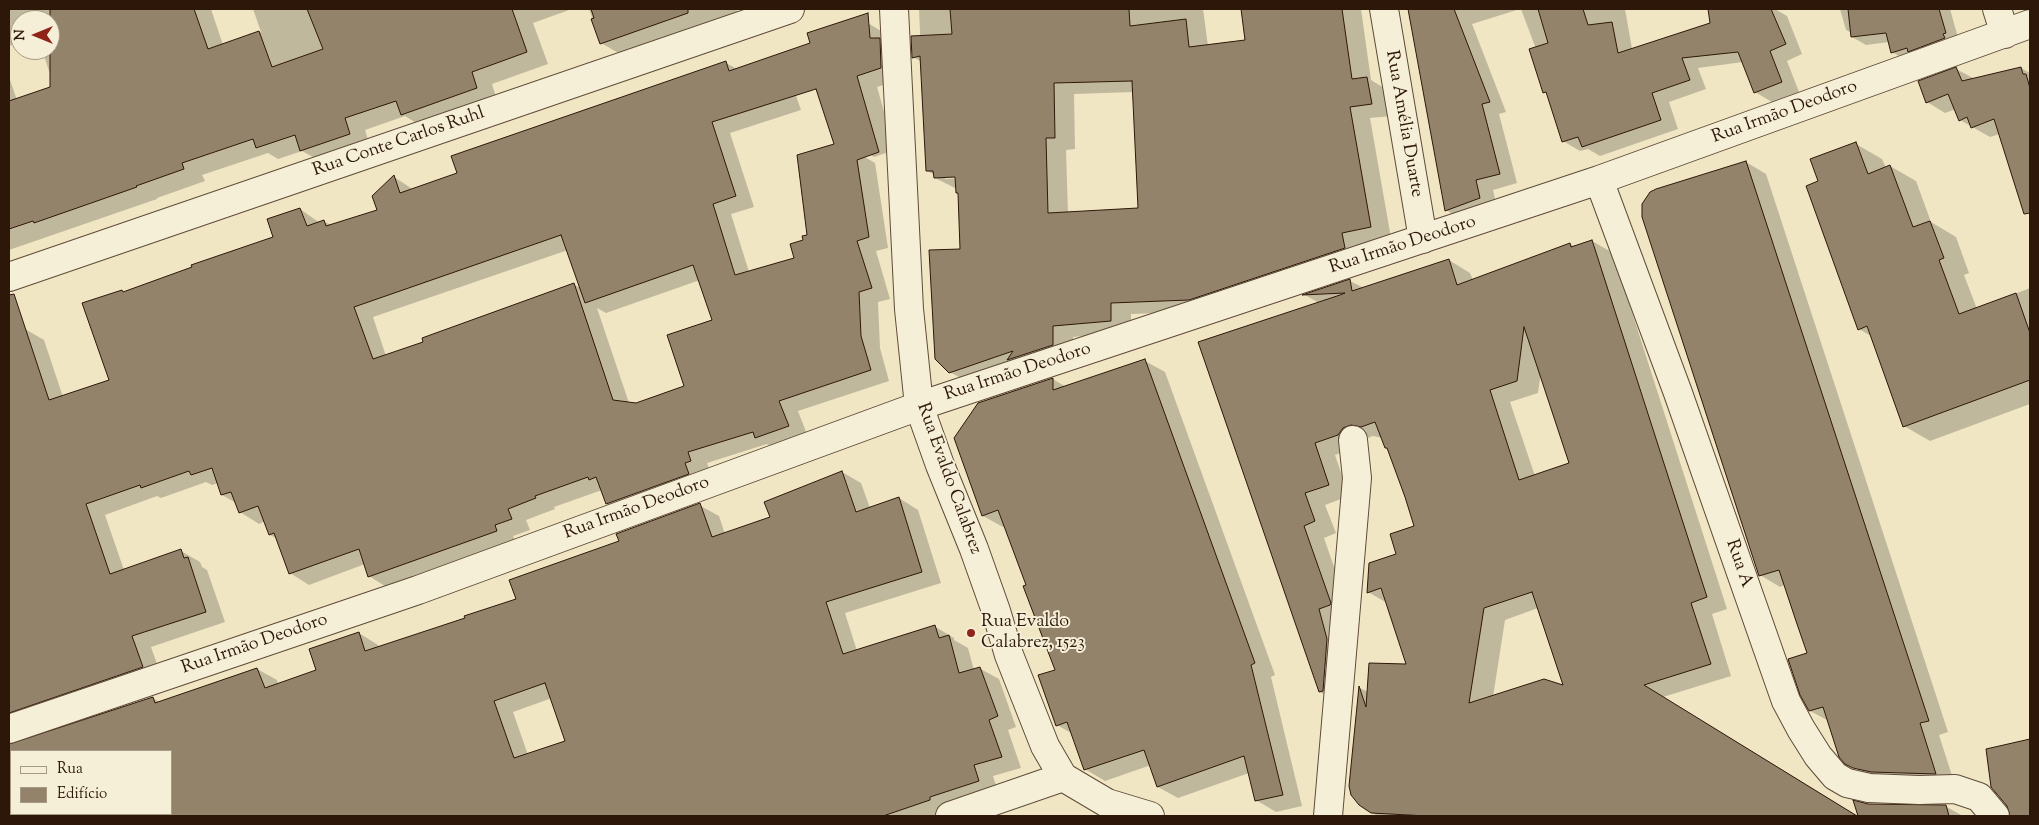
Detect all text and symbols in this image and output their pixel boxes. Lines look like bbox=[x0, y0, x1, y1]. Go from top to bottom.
north arrow bbox=[10, 10, 60, 60]
text: N bbox=[11, 29, 31, 41]
street label: Rua Amélia Duarte bbox=[1379, 49, 1427, 199]
street label: Rua Irmão Deodoro bbox=[1709, 77, 1861, 149]
street label: Rua Conte Carlos Ruhl bbox=[310, 103, 488, 183]
street label: Rua Irmão Deodoro bbox=[1327, 212, 1479, 280]
street label: Rua Irmão Deodoro bbox=[942, 339, 1094, 407]
street label: Rua Evaldo Calabrez bbox=[911, 400, 985, 558]
street label: Rua Irmão Deodoro bbox=[561, 473, 713, 545]
street label: Rua A bbox=[1720, 537, 1756, 591]
street label: Rua Irmão Deodoro bbox=[179, 610, 331, 680]
place label: Rua Evaldo Calabrez, 1523 bbox=[981, 612, 1085, 654]
marker: Rua Evaldo Calabrez, 1523 bbox=[965, 627, 977, 639]
legend bbox=[10, 750, 172, 815]
text: Rua bbox=[57, 759, 83, 780]
text: Edifício bbox=[57, 784, 107, 805]

